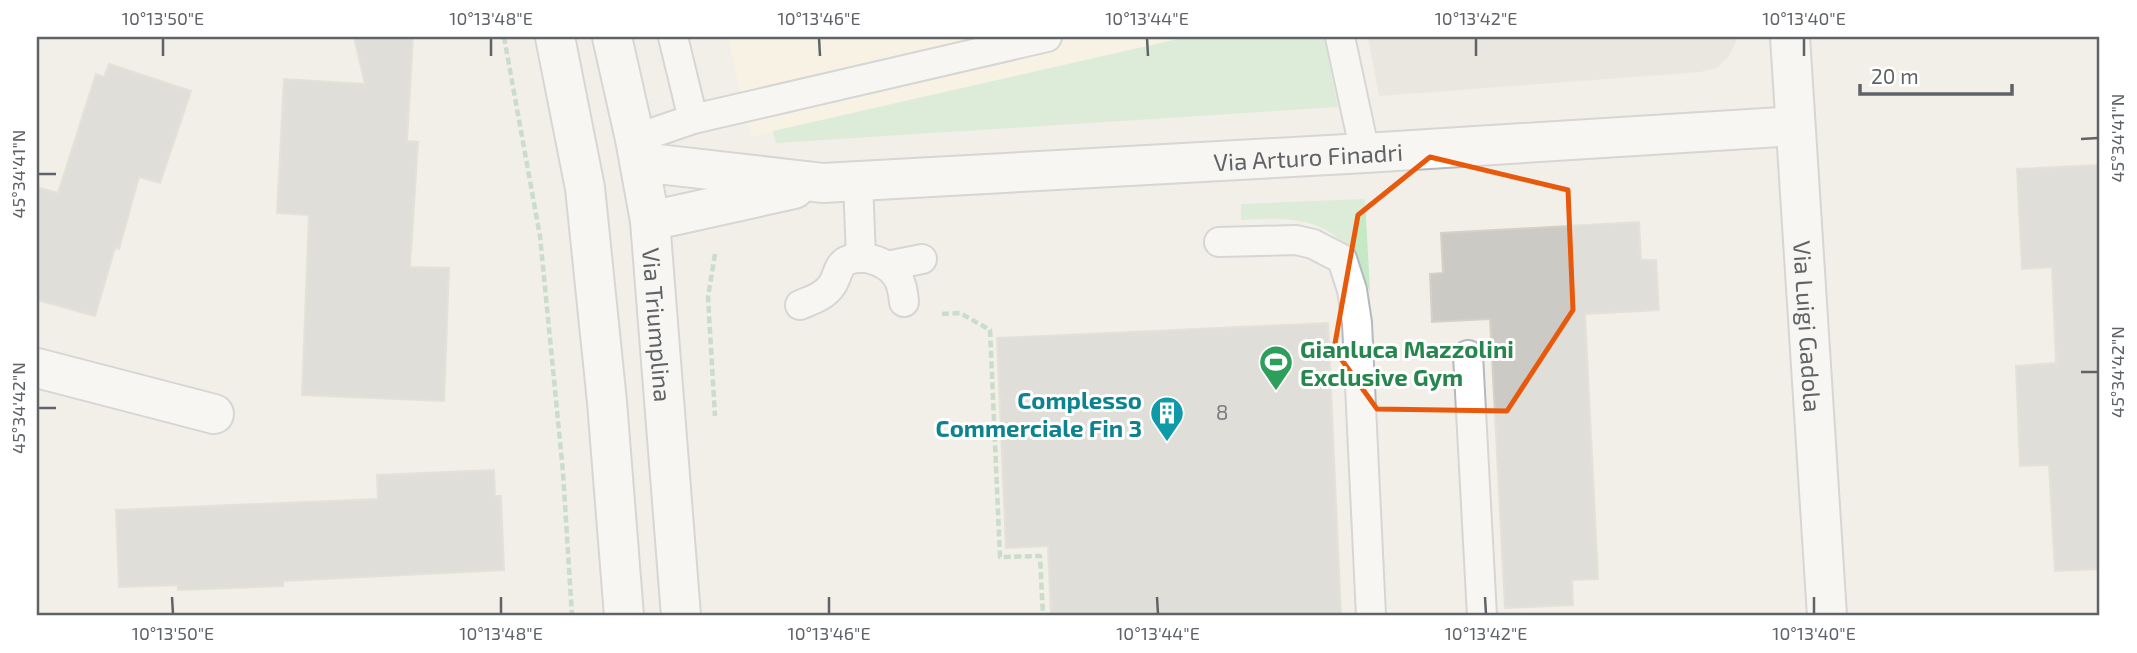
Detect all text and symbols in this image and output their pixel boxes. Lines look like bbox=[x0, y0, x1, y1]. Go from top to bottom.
text: 10°13'50"E bbox=[122, 7, 204, 29]
text: 10°13'48"E bbox=[449, 7, 533, 29]
text: 10°13'46"E bbox=[778, 7, 860, 29]
text: 10°13'44"E bbox=[1105, 7, 1189, 29]
text: 10°13'42"E bbox=[1435, 7, 1517, 29]
text: 10°13'40"E bbox=[1762, 7, 1846, 29]
scale bar bbox=[1860, 52, 2013, 96]
text: 20 m bbox=[1871, 63, 1919, 88]
text: 45°34'41"N bbox=[2106, 94, 2128, 182]
text: 45°34'41"N bbox=[7, 130, 29, 218]
street label: Via Arturo Finadri bbox=[1213, 136, 1404, 176]
street label: Via Luigi Gadola bbox=[1789, 240, 1828, 413]
street label: Via Triumplina bbox=[638, 246, 679, 403]
text: 45°34'42"N bbox=[2106, 326, 2128, 418]
place label: Gianluca Mazzolini Exclusive Gym bbox=[1300, 334, 1514, 391]
sports icon: Gianluca Mazzolini Exclusive Gym bbox=[1257, 343, 1295, 392]
text: 45°34'42"N bbox=[7, 362, 29, 454]
place label: Complesso Commerciale Fin 3 bbox=[936, 385, 1142, 442]
building icon: Complesso Commerciale Fin 3 bbox=[1148, 394, 1186, 443]
house number: 8 bbox=[1216, 399, 1228, 424]
text: 10°13'50"E bbox=[132, 622, 214, 644]
text: 10°13'48"E bbox=[459, 622, 543, 644]
text: 10°13'46"E bbox=[788, 622, 870, 644]
text: 10°13'44"E bbox=[1116, 622, 1200, 644]
text: 10°13'42"E bbox=[1445, 622, 1527, 644]
text: 10°13'40"E bbox=[1772, 622, 1856, 644]

